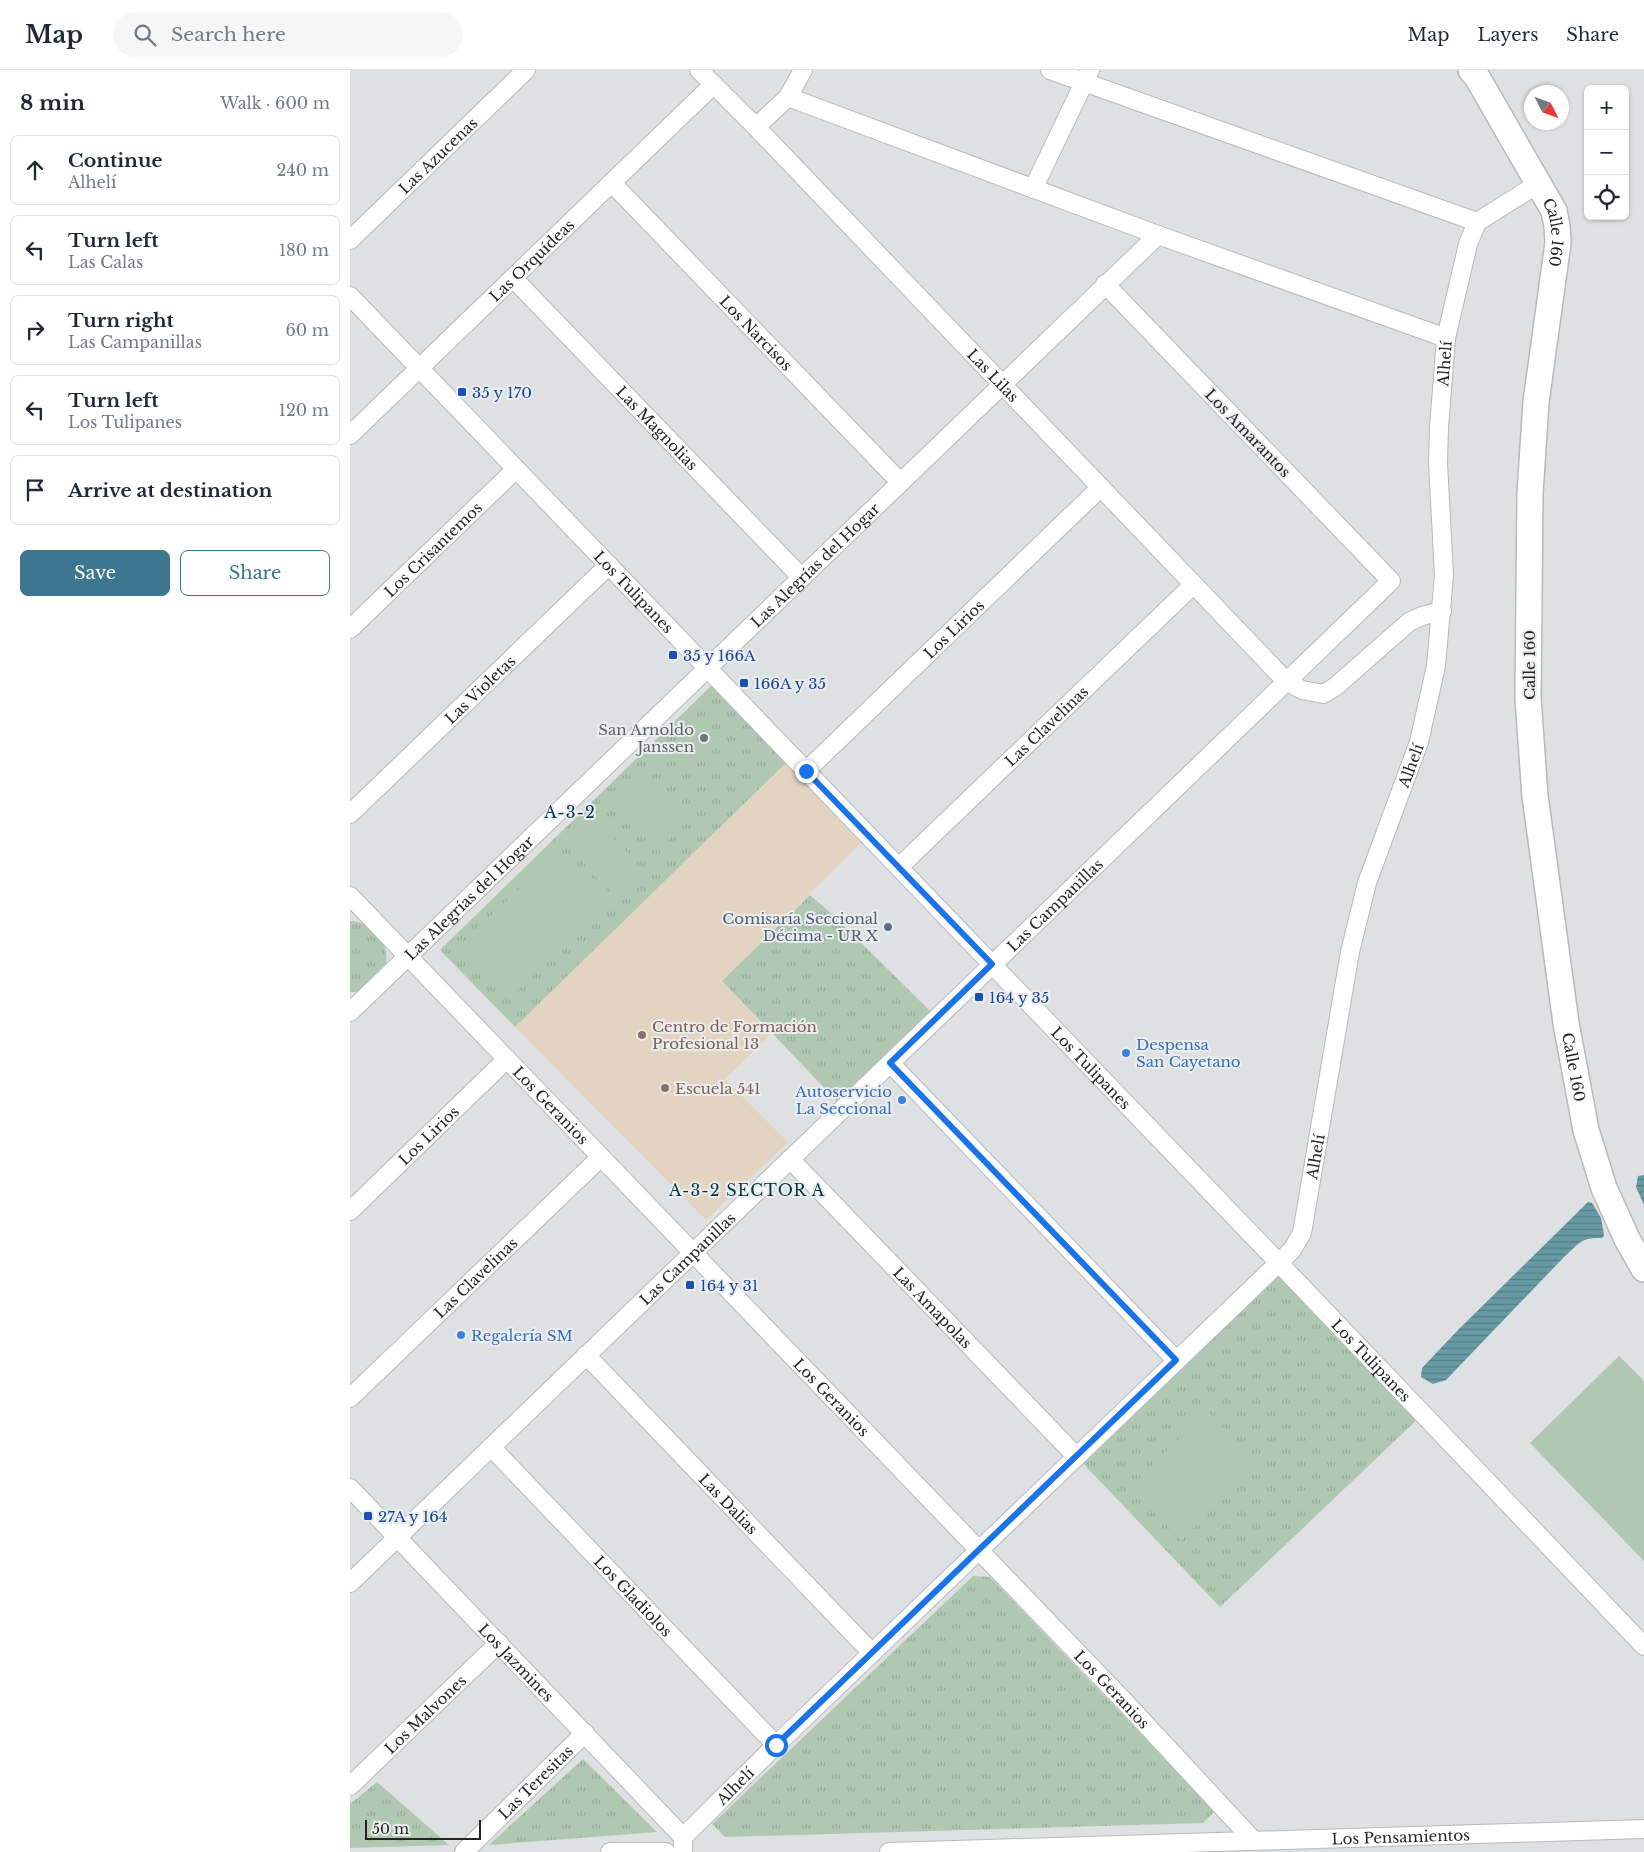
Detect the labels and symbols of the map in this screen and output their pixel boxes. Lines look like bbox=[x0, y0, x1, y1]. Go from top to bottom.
north arrow bbox=[1524, 85, 1569, 130]
street label: Las Azucenas bbox=[395, 113, 481, 197]
street label: Calle 160 bbox=[1539, 194, 1568, 268]
street label: Las Orquídeas bbox=[485, 215, 578, 305]
street label: Los Narcisos bbox=[716, 291, 797, 374]
street label: Alhelí bbox=[1433, 339, 1455, 388]
street label: Las Lilas bbox=[964, 345, 1023, 406]
street label: Las Magnolias bbox=[613, 382, 702, 474]
place label: 35 y 170 bbox=[472, 383, 532, 402]
street label: Los Amarantos bbox=[1201, 385, 1295, 481]
marker: 35 y 170 bbox=[456, 386, 468, 398]
street label: Los Crisantemos bbox=[380, 498, 486, 601]
street label: Las Alegrías del Hogar bbox=[747, 498, 884, 631]
street label: Los Tulipanes bbox=[590, 547, 678, 637]
street label: Los Lirios bbox=[919, 595, 988, 662]
street label: Calle 160 bbox=[1520, 630, 1539, 700]
place label: 35 y 166A bbox=[683, 646, 756, 665]
marker: 35 y 166A bbox=[667, 649, 679, 661]
street label: Las Violetas bbox=[441, 651, 519, 727]
place label: 166A y 35 bbox=[754, 674, 826, 693]
marker: 166A y 35 bbox=[738, 677, 750, 689]
street label: Las Clavelinas bbox=[1001, 681, 1092, 770]
place label: San Arnoldo Janssen bbox=[598, 720, 694, 756]
marker: San Arnoldo Janssen bbox=[698, 732, 710, 744]
street label: Alhelí bbox=[1393, 740, 1427, 791]
route end bbox=[795, 760, 818, 783]
district label: A-3-2 bbox=[543, 802, 596, 822]
street label: Las Alegrías del Hogar bbox=[401, 831, 538, 964]
street label: Las Campanillas bbox=[1003, 854, 1107, 955]
place label: Comisaría Seccional Décima - UR X bbox=[722, 909, 879, 945]
marker: Comisaría Seccional Décima - UR X bbox=[882, 921, 894, 933]
place label: 164 y 35 bbox=[989, 988, 1049, 1007]
marker: 164 y 35 bbox=[973, 991, 985, 1003]
place label: Centro de Formación Profesional 13 bbox=[652, 1017, 817, 1053]
street label: Los Tulipanes bbox=[1047, 1023, 1135, 1113]
marker: Centro de Formación Profesional 13 bbox=[636, 1029, 648, 1041]
street label: Calle 160 bbox=[1558, 1031, 1590, 1103]
place label: Despensa San Cayetano bbox=[1136, 1035, 1241, 1071]
marker: Despensa San Cayetano bbox=[1120, 1047, 1132, 1059]
street label: Los Geranios bbox=[509, 1062, 593, 1148]
place label: Escuela 541 bbox=[675, 1079, 761, 1098]
marker: Escuela 541 bbox=[659, 1082, 671, 1094]
place label: Autoservicio La Seccional bbox=[794, 1082, 892, 1118]
marker: Autoservicio La Seccional bbox=[896, 1094, 908, 1106]
street label: Los Lirios bbox=[394, 1102, 463, 1169]
street label: Alhelí bbox=[1302, 1132, 1328, 1182]
district label: A-3-2 SECTOR A bbox=[668, 1180, 825, 1200]
street label: Las Campanillas bbox=[635, 1208, 739, 1309]
street label: Las Clavelinas bbox=[430, 1233, 521, 1322]
street label: Las Amapolas bbox=[889, 1263, 977, 1352]
place label: 164 y 31 bbox=[700, 1276, 758, 1295]
marker: 164 y 31 bbox=[684, 1279, 696, 1291]
street label: Los Tulipanes bbox=[1328, 1315, 1415, 1405]
place label: Regalería SM bbox=[471, 1326, 573, 1345]
marker: Regalería SM bbox=[455, 1329, 467, 1341]
street label: Los Geranios bbox=[790, 1354, 874, 1440]
street label: Las Dalias bbox=[695, 1469, 762, 1538]
place label: 27A y 164 bbox=[378, 1507, 448, 1526]
marker: 27A y 164 bbox=[362, 1510, 374, 1522]
street label: Los Gladiolos bbox=[590, 1551, 677, 1640]
street label: Los Jazmines bbox=[475, 1619, 558, 1706]
street label: Los Geranios bbox=[1071, 1646, 1154, 1732]
street label: Los Malvones bbox=[380, 1670, 470, 1757]
route start bbox=[765, 1734, 788, 1757]
street label: Las Teresitas bbox=[494, 1741, 577, 1823]
street label: Alhelí bbox=[711, 1762, 758, 1809]
scale bar bbox=[365, 1817, 481, 1840]
street label: Los Pensamientos bbox=[1331, 1825, 1470, 1848]

